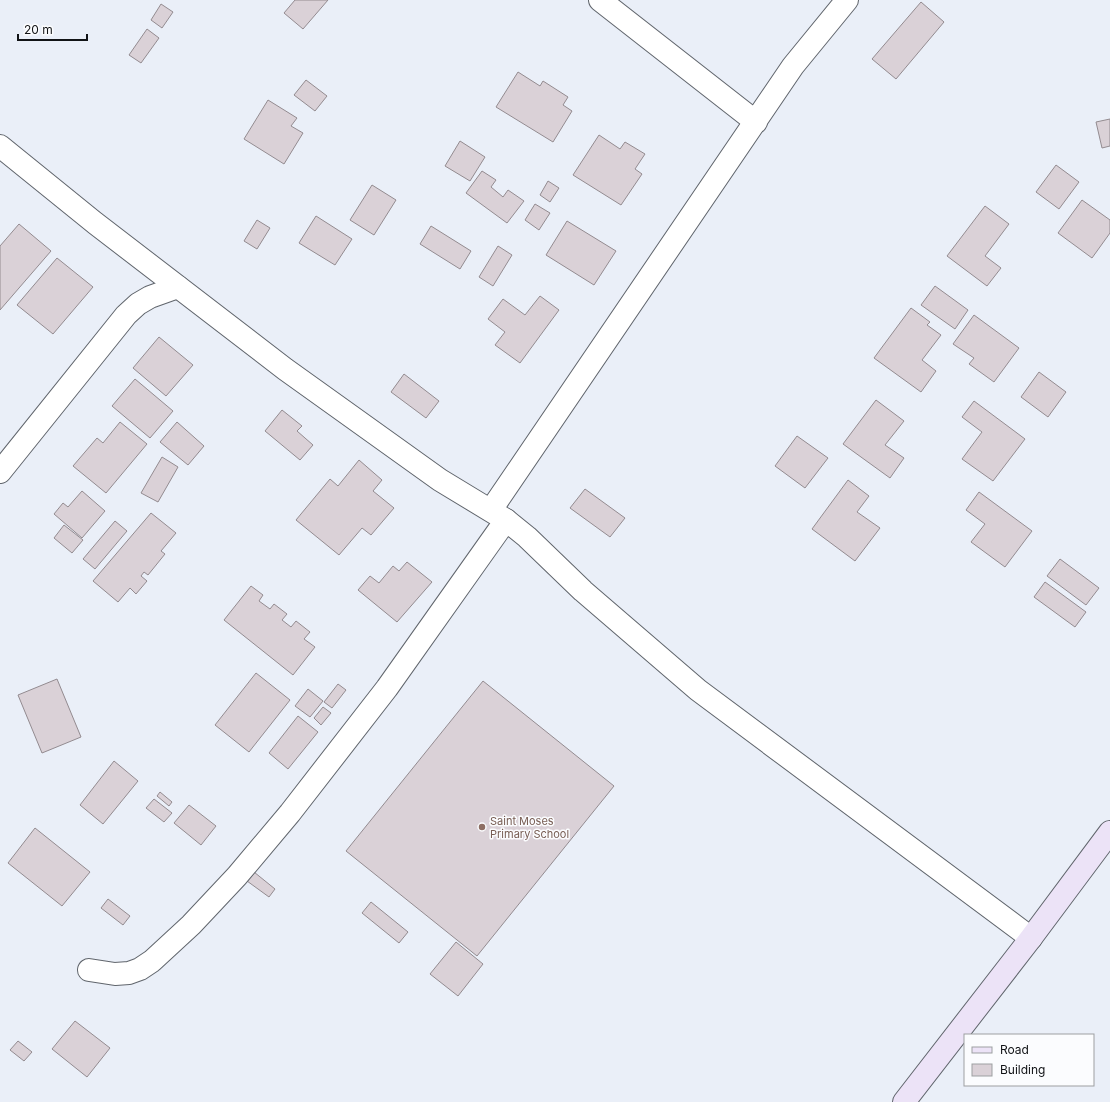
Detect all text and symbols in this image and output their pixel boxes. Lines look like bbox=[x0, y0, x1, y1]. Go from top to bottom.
scale bar bbox=[18, 16, 87, 42]
text: 20 m bbox=[24, 22, 53, 37]
place label: Saint Moses Primary School bbox=[490, 814, 569, 841]
marker: Saint Moses Primary School bbox=[477, 822, 487, 832]
legend bbox=[964, 1034, 1094, 1086]
text: Road bbox=[1000, 1042, 1029, 1057]
text: Building bbox=[1000, 1062, 1045, 1077]

